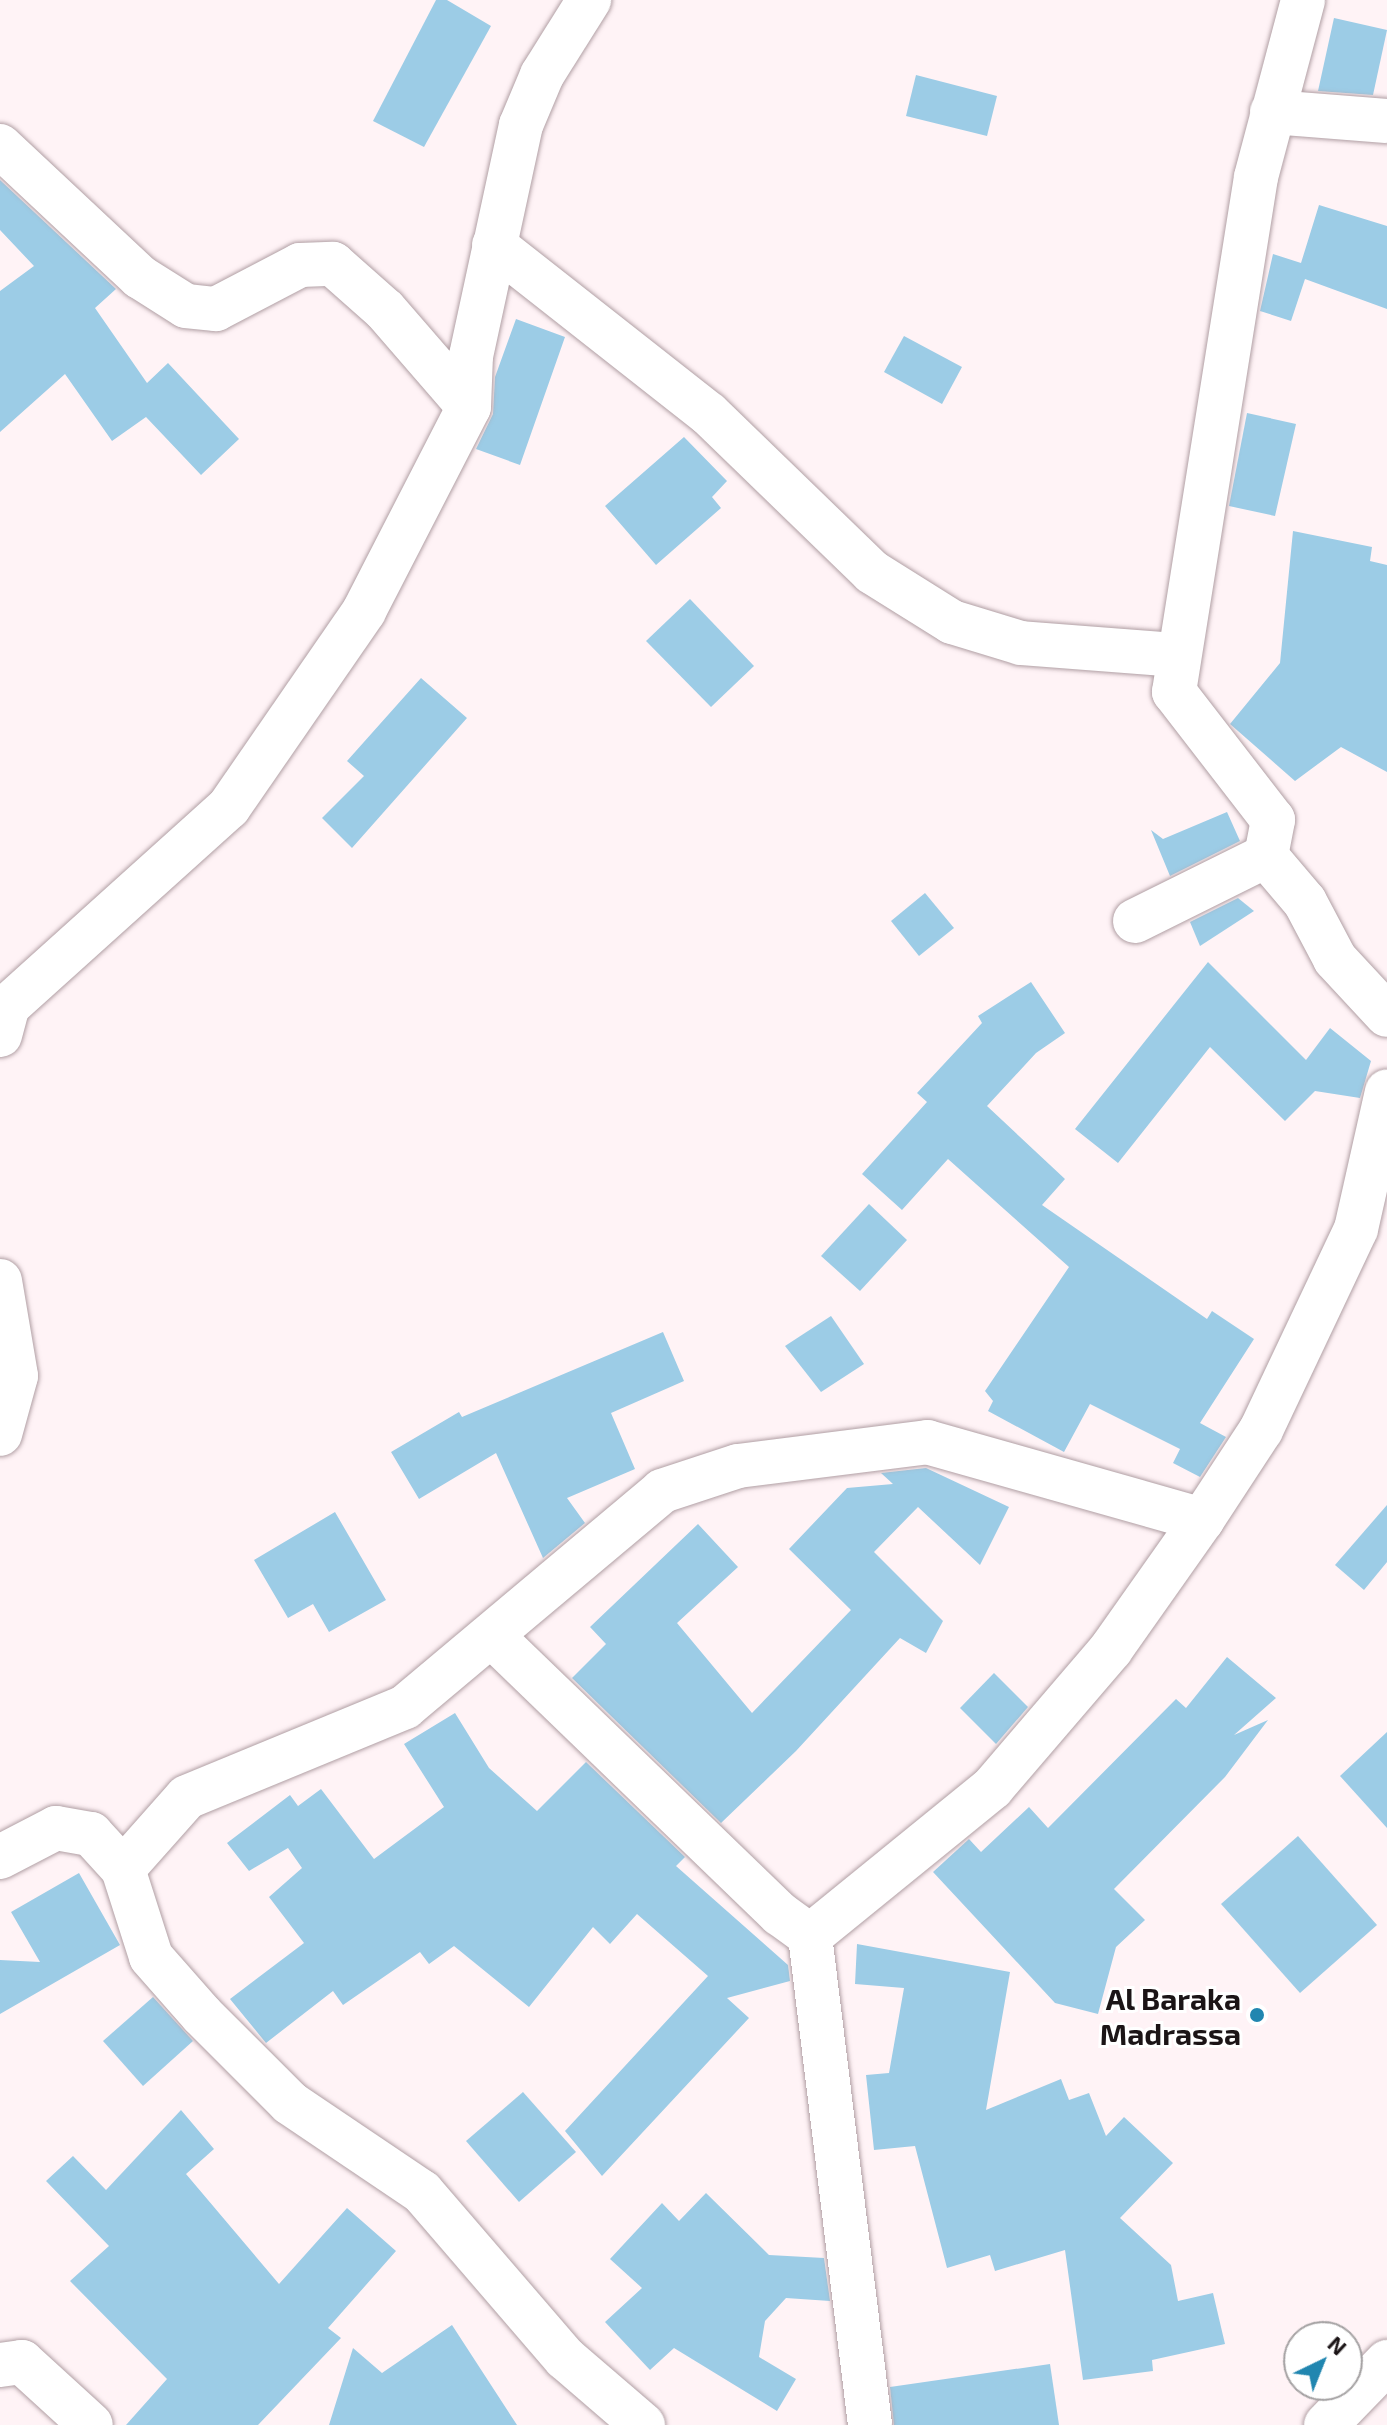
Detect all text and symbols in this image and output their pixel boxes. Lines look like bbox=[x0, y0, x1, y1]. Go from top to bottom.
place label: Al Baraka Madrassa bbox=[1100, 1980, 1241, 2050]
marker: Al Baraka Madrassa bbox=[1248, 2006, 1266, 2024]
north arrow bbox=[1283, 2321, 1363, 2401]
text: N bbox=[1323, 2330, 1353, 2360]

